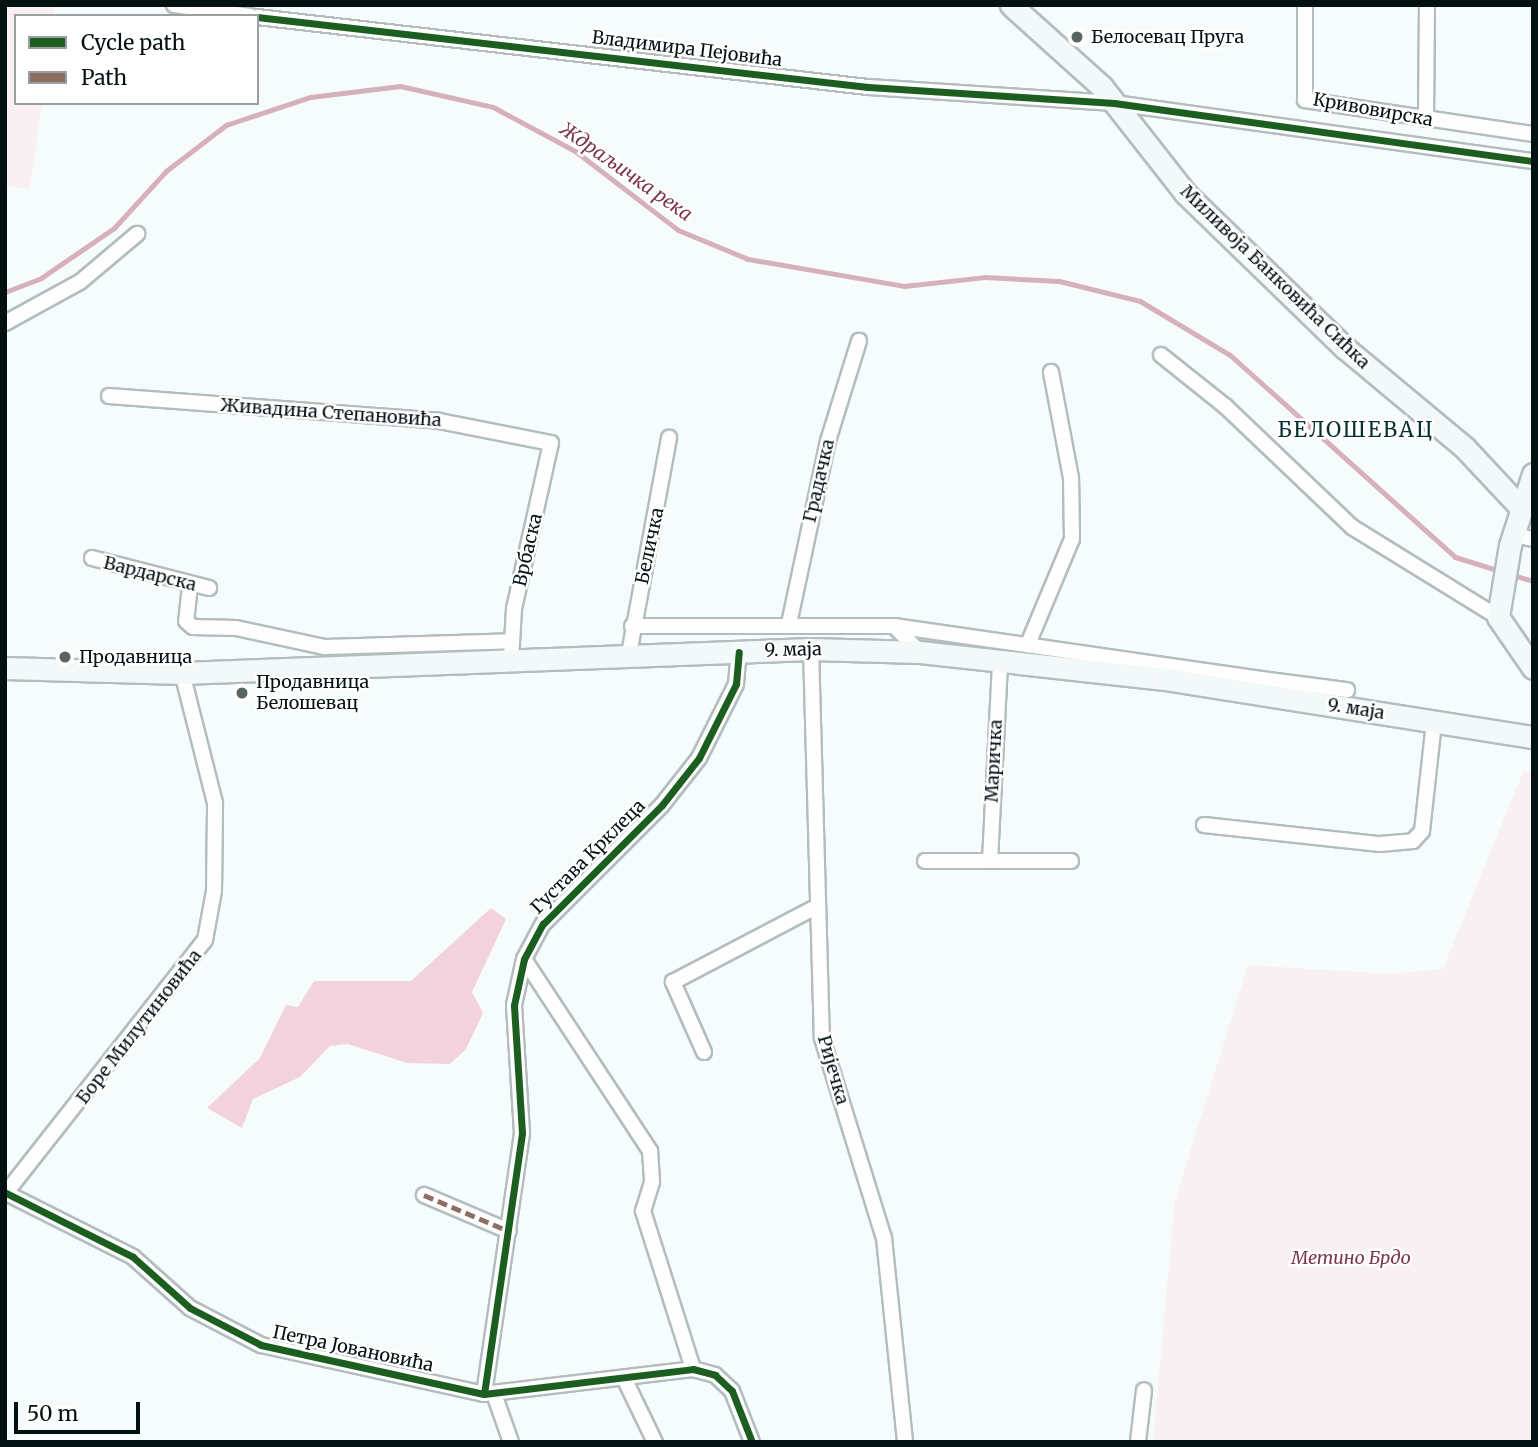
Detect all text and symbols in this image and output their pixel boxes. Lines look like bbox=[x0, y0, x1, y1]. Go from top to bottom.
legend bbox=[14, 14, 259, 105]
place label: Белосевац Пруга bbox=[1091, 26, 1244, 48]
street label: Владимира Пејовића bbox=[591, 27, 783, 71]
text: Cycle path bbox=[81, 29, 185, 56]
marker: Белосевац Пруга bbox=[1069, 29, 1085, 45]
text: Path bbox=[81, 64, 127, 91]
street label: Кривовирска bbox=[1311, 89, 1435, 131]
water label: Ждраљичка река bbox=[555, 118, 697, 226]
street label: Миливоја Банковића Сићка bbox=[1176, 181, 1374, 373]
street label: Живадина Степановића bbox=[220, 394, 442, 432]
district label: БЕЛОШЕВАЦ bbox=[1279, 417, 1433, 443]
street label: Градачка bbox=[799, 437, 839, 525]
street label: Беличка bbox=[631, 506, 669, 586]
street label: Врбаска bbox=[509, 511, 547, 589]
street label: Вардарска bbox=[101, 552, 199, 596]
street label: 9. маја bbox=[764, 639, 822, 661]
place label: Продавница bbox=[79, 646, 192, 668]
marker: Продавница bbox=[57, 649, 73, 665]
place label: Продавница Белошевац bbox=[256, 672, 369, 714]
marker: Продавница Белошевац bbox=[234, 685, 250, 701]
street label: 9. маја bbox=[1326, 694, 1386, 724]
street label: Маричка bbox=[981, 719, 1007, 803]
street label: Густава Крклеца bbox=[526, 795, 650, 919]
street label: Боре Милутиновића bbox=[72, 945, 206, 1109]
street label: Ријечка bbox=[813, 1033, 853, 1107]
park label: Метино Брдо bbox=[1291, 1247, 1411, 1269]
street label: Петра Јовановића bbox=[271, 1321, 435, 1377]
scale bar bbox=[18, 1388, 144, 1432]
text: 50 m bbox=[27, 1400, 78, 1427]

